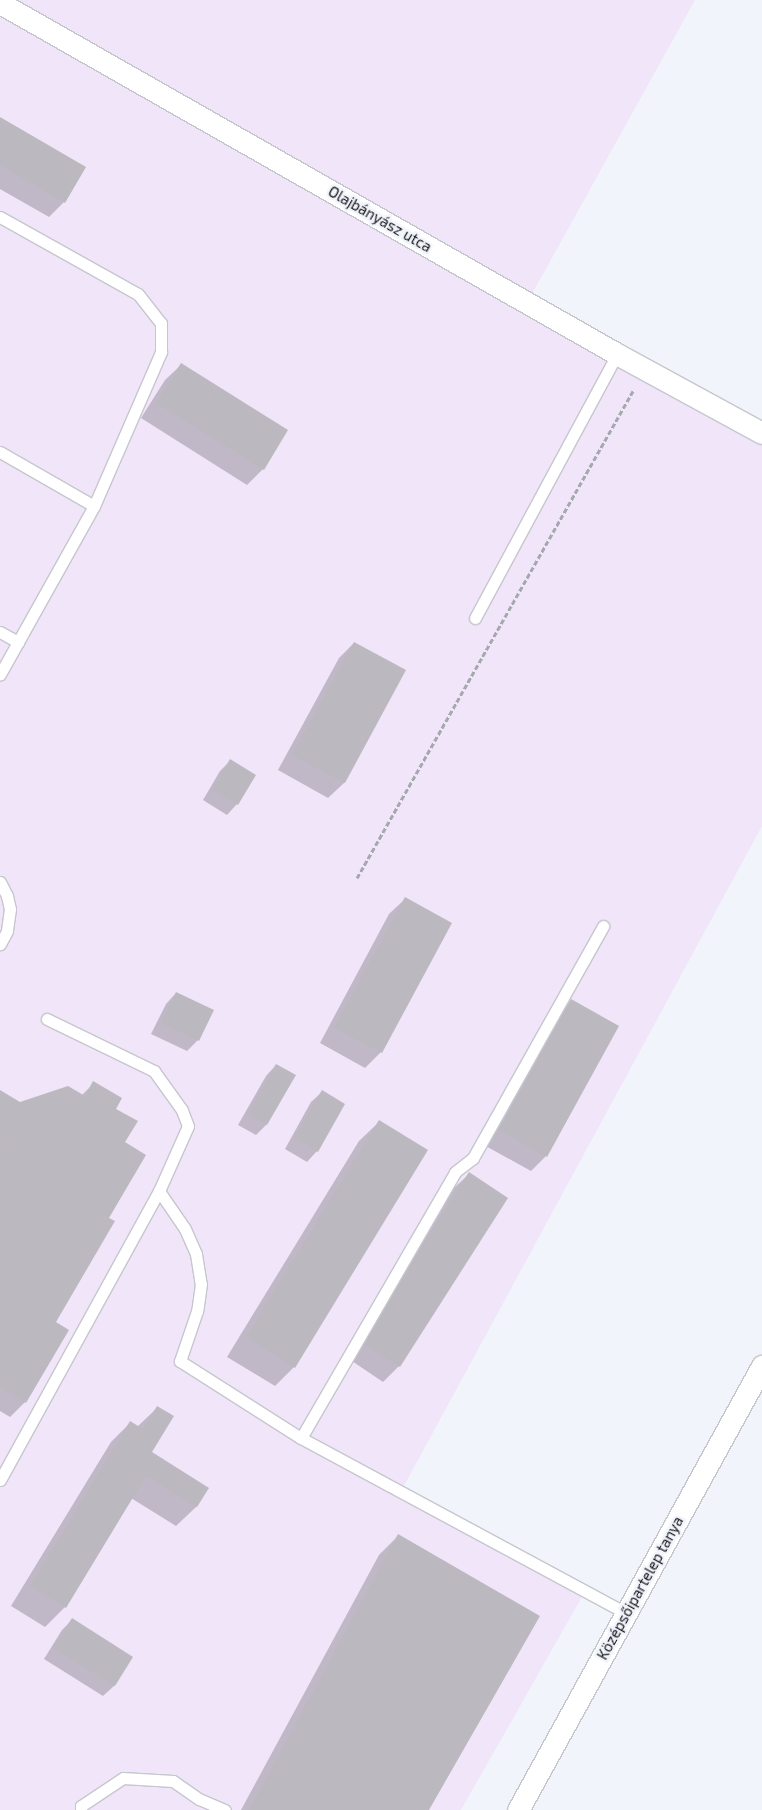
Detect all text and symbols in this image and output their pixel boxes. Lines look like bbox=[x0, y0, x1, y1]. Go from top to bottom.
street label: Olajbányász utca bbox=[325, 182, 435, 256]
street label: Középsőipartelep tanya bbox=[593, 1513, 687, 1663]

